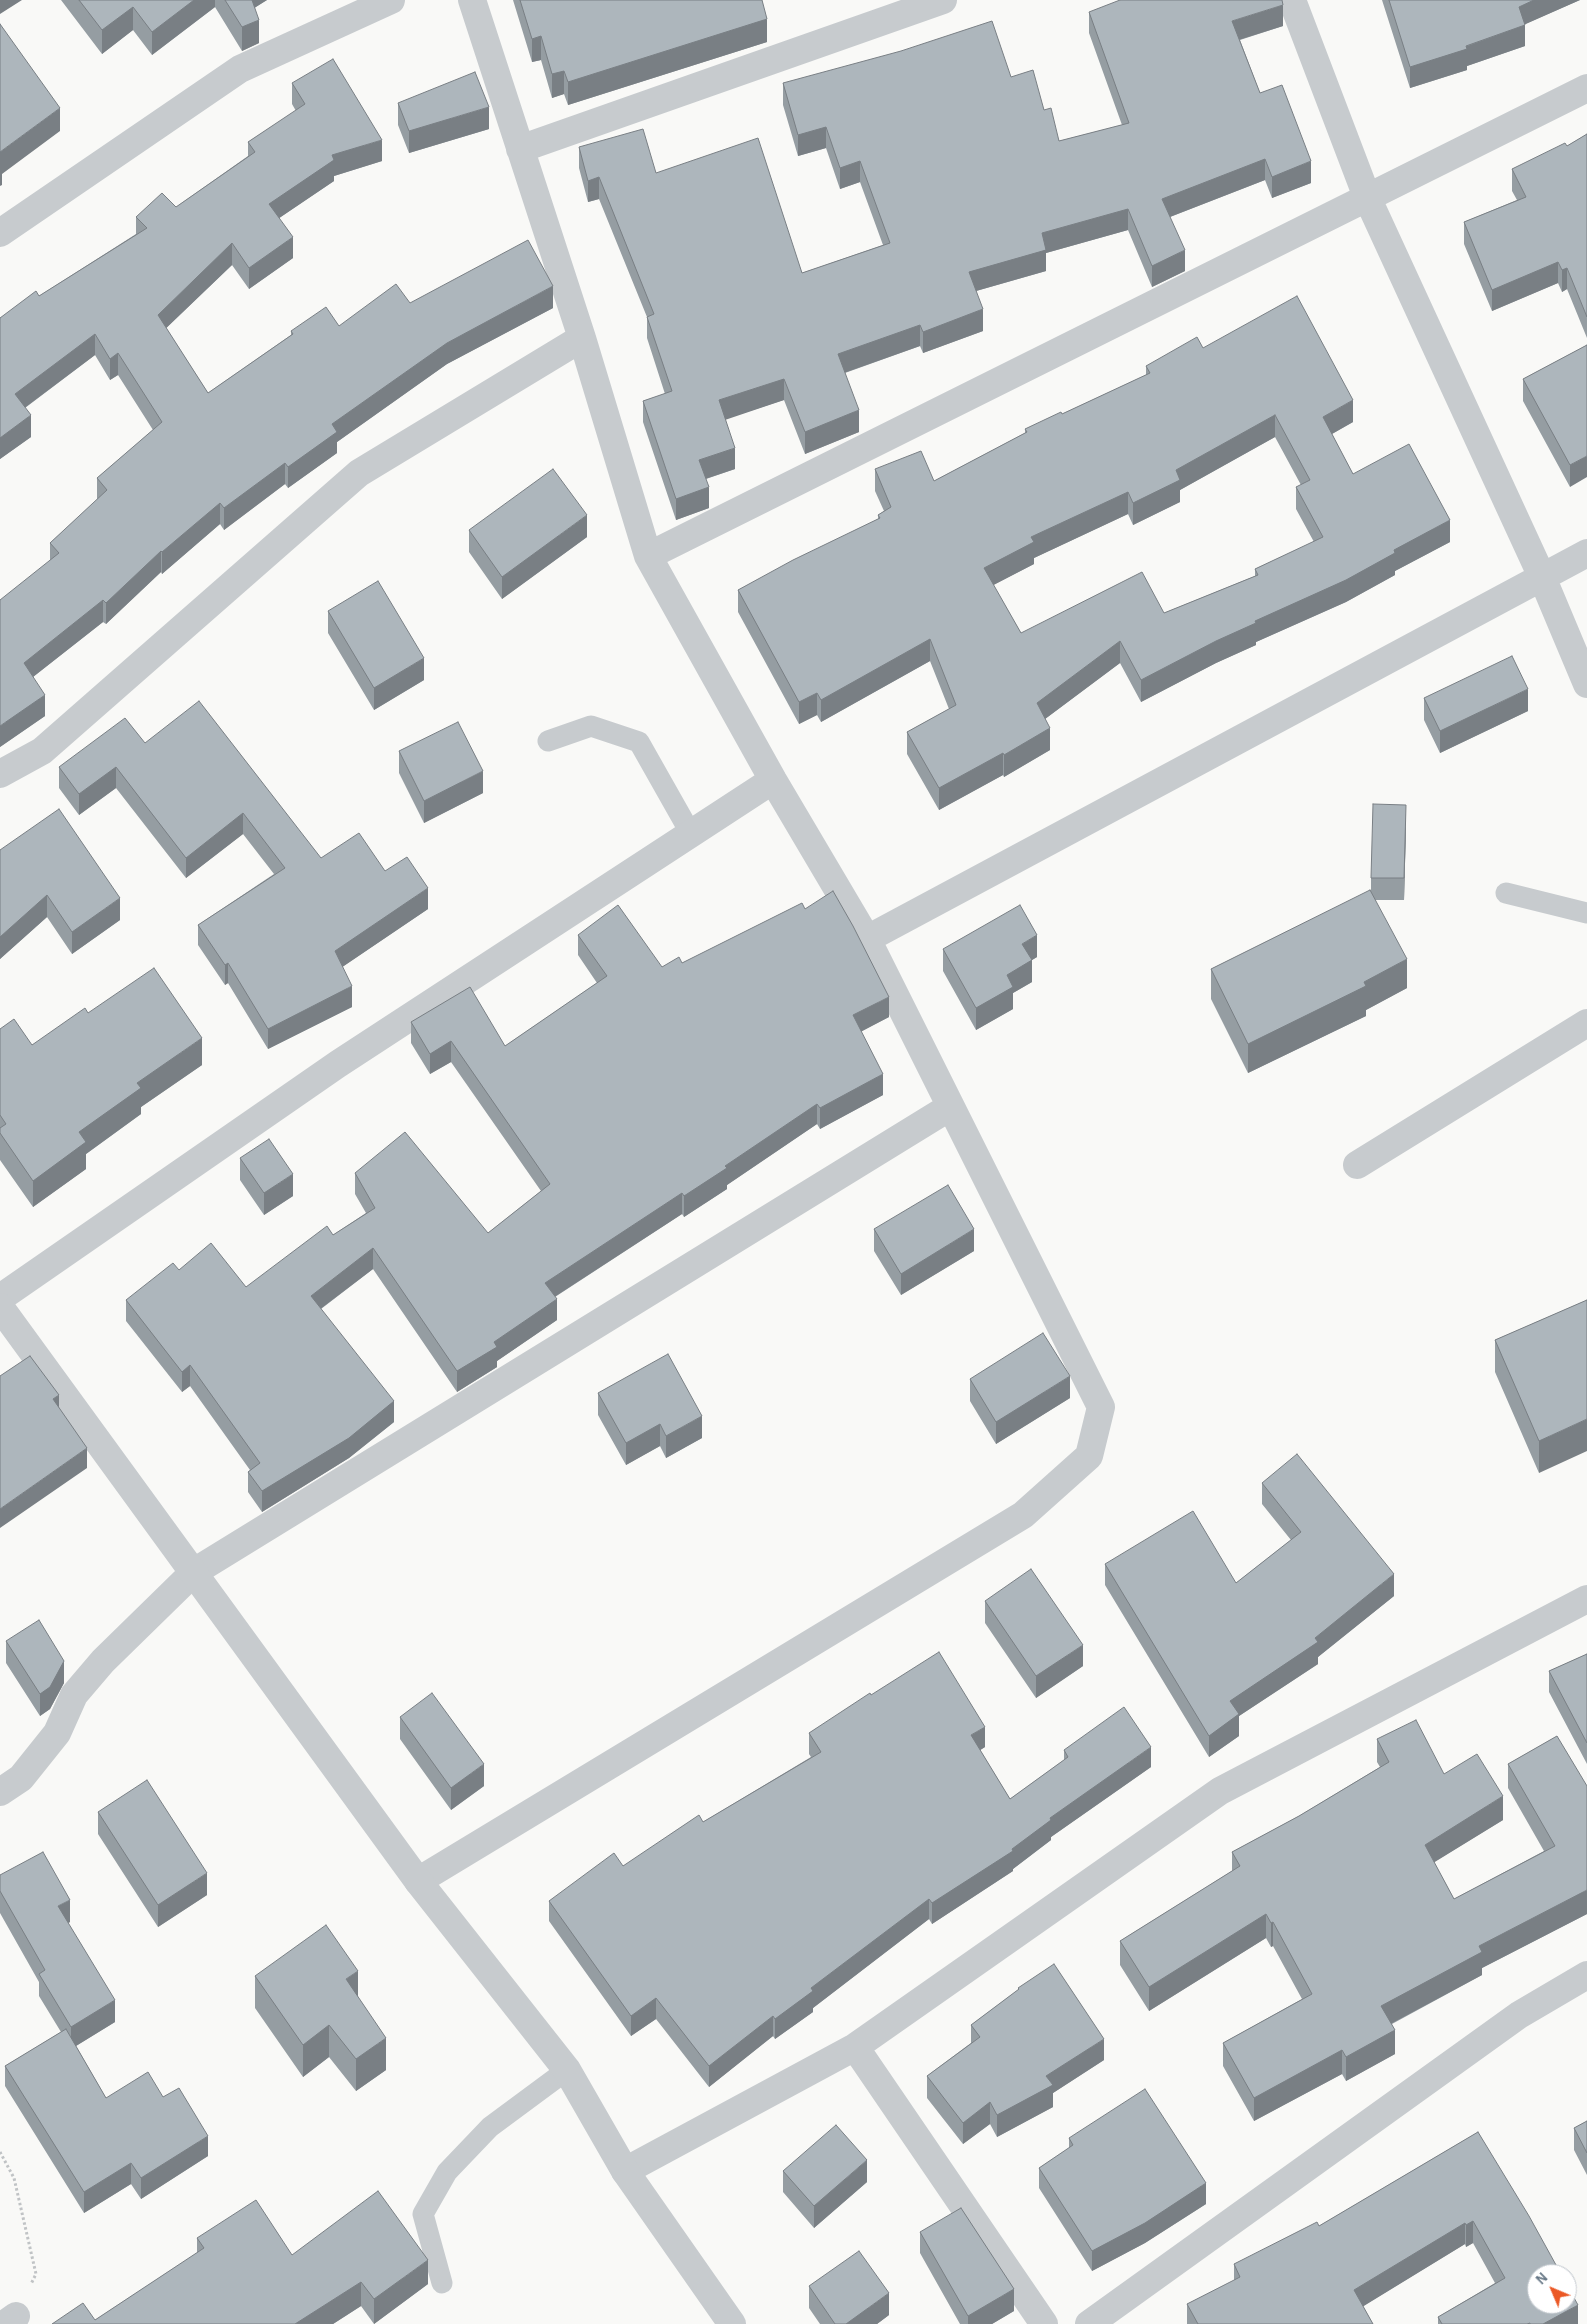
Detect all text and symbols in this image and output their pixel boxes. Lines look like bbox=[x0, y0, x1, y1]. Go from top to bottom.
north arrow bbox=[1527, 2264, 1577, 2314]
text: N bbox=[1534, 2271, 1550, 2287]

